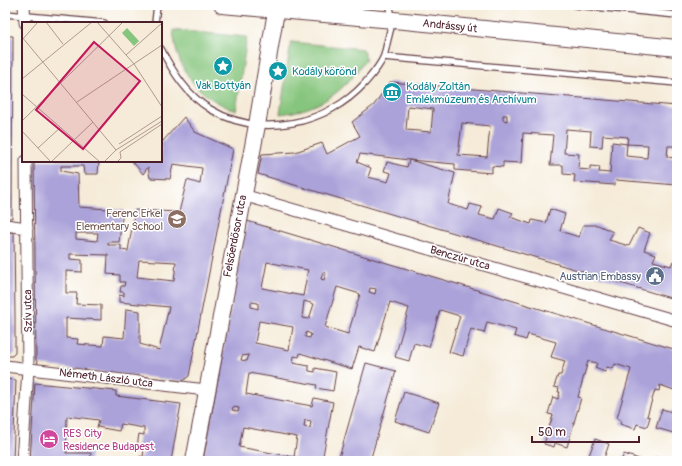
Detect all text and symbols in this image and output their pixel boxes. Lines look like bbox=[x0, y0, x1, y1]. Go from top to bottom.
street label: Andrássy út bbox=[422, 17, 479, 35]
inset map bbox=[22, 22, 162, 162]
place icon: Vak Bottyán bbox=[212, 55, 234, 77]
place icon: Kodály körönd bbox=[267, 60, 289, 82]
place label: Kodály körönd bbox=[292, 65, 357, 78]
place label: Vak Bottyán bbox=[195, 79, 251, 92]
place label: Kodály Zoltán Emlékmúzeum és Archívum bbox=[406, 80, 537, 106]
museum icon: Kodály Zoltán Emlékmúzeum és Archívum bbox=[381, 81, 403, 103]
street label: Felsőerdősor utca bbox=[221, 194, 249, 278]
place label: Ferenc Erkel Elementary School bbox=[76, 207, 163, 233]
school or university icon: Ferenc Erkel Elementary School bbox=[166, 208, 188, 230]
street label: Benczúr utca bbox=[429, 243, 491, 273]
public building icon: Austrian Embassy bbox=[644, 265, 666, 287]
place label: Austrian Embassy bbox=[560, 270, 641, 283]
street label: Szív utca bbox=[21, 289, 35, 333]
street label: Németh László utca bbox=[58, 366, 154, 390]
scale bar bbox=[532, 418, 639, 444]
text: 50 m bbox=[538, 425, 566, 440]
place label: RES City Residence Budapest bbox=[63, 427, 155, 453]
hotel icon: RES City Residence Budapest bbox=[38, 428, 60, 450]

